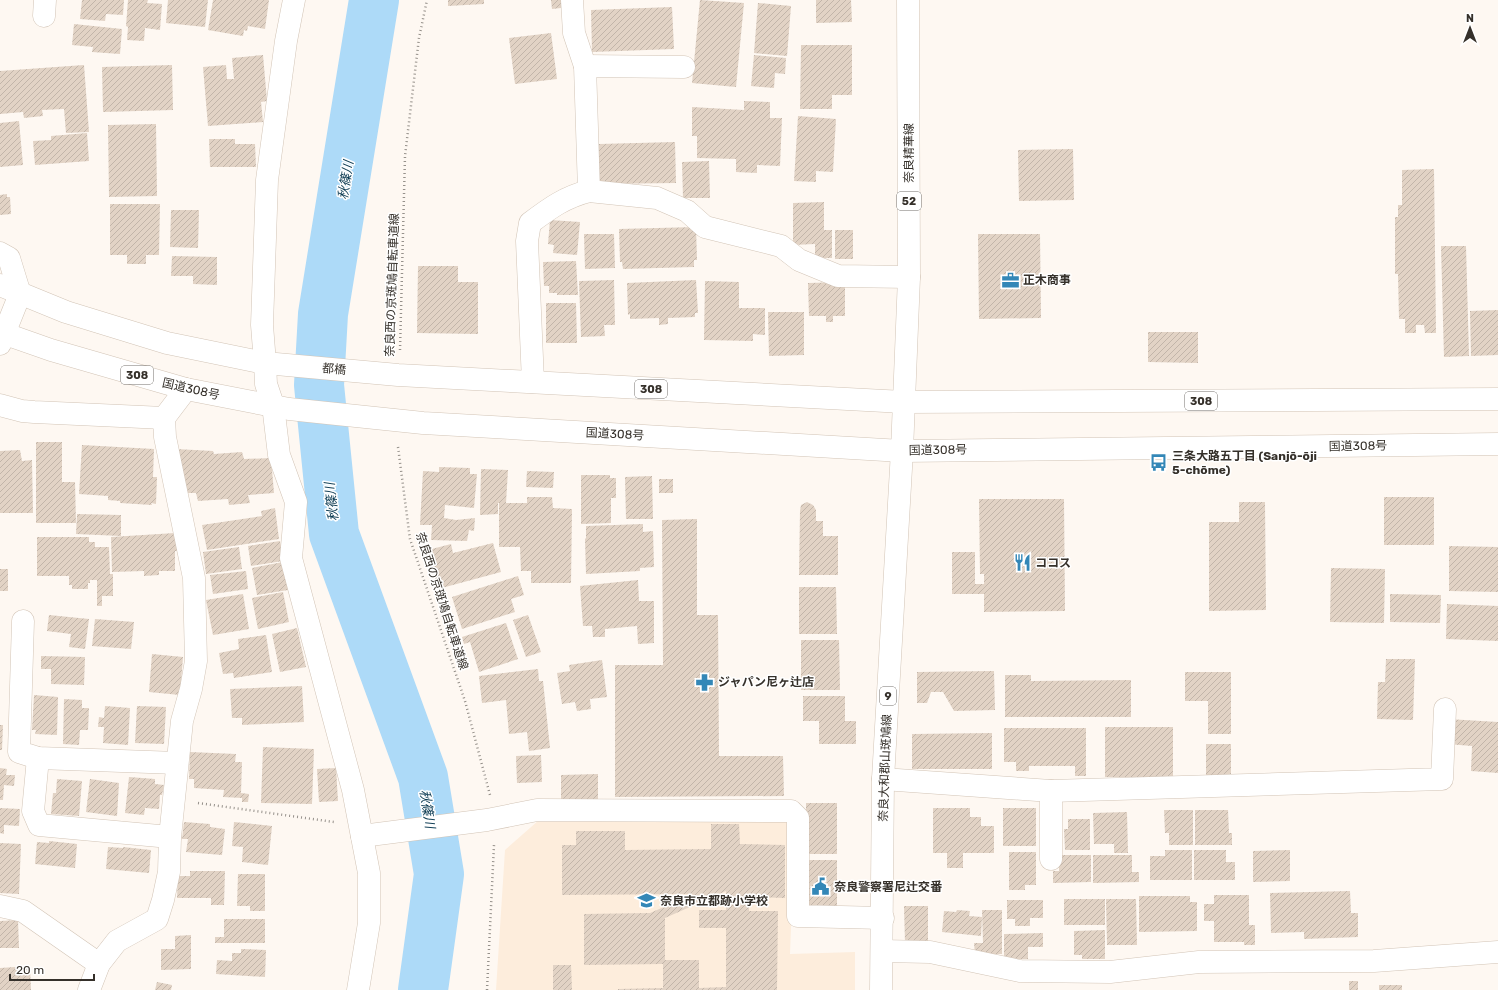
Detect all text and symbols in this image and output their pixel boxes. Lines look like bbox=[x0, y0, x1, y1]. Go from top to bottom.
north arrow bbox=[1450, 8, 1490, 48]
text: N bbox=[1466, 12, 1474, 25]
street label: 奈良精華線 bbox=[902, 123, 916, 183]
water label: 秋篠川 bbox=[335, 158, 356, 201]
road number: 52 bbox=[897, 192, 921, 210]
street label: 奈良西の京斑鳩自転車道線 bbox=[382, 213, 402, 357]
office icon: 正木商事 bbox=[1000, 270, 1020, 290]
place label: 正木商事 bbox=[1023, 273, 1071, 287]
street label: 都橋 bbox=[321, 361, 347, 377]
road number: 308 bbox=[121, 366, 153, 384]
street label: 国道308号 bbox=[161, 376, 221, 402]
road number: 308 bbox=[635, 380, 667, 398]
road number: 308 bbox=[1185, 392, 1217, 410]
street label: 国道308号 bbox=[585, 425, 645, 443]
street label: 国道308号 bbox=[1329, 438, 1387, 454]
street label: 国道308号 bbox=[909, 442, 967, 458]
place label: 三条大路五丁目 (Sanjō-ōji 5-chōme) bbox=[1172, 449, 1317, 477]
bus stop icon: 三条大路五丁目 (Sanjō-ōji 5-chōme) bbox=[1149, 453, 1169, 473]
water label: 秋篠川 bbox=[322, 480, 341, 522]
street label: 奈良西の京斑鳩自転車道線 bbox=[413, 530, 471, 672]
restaurant icon: ココス bbox=[1012, 553, 1032, 573]
place label: ココス bbox=[1035, 556, 1071, 570]
pharmacy icon: ジャパン尼ヶ辻店 bbox=[695, 672, 715, 692]
place label: ジャパン尼ヶ辻店 bbox=[718, 675, 814, 689]
road number: 9 bbox=[880, 687, 896, 705]
street label: 奈良大和郡山斑鳩線 bbox=[876, 714, 894, 822]
water label: 秋篠川 bbox=[417, 789, 438, 831]
public building icon: 奈良警察署尼辻交番 bbox=[811, 877, 831, 897]
place label: 奈良警察署尼辻交番 bbox=[834, 880, 943, 894]
school or university icon: 奈良市立都跡小学校 bbox=[637, 891, 657, 911]
place label: 奈良市立都跡小学校 bbox=[660, 894, 768, 908]
scale bar bbox=[10, 956, 94, 982]
text: 20 m bbox=[16, 963, 44, 977]

